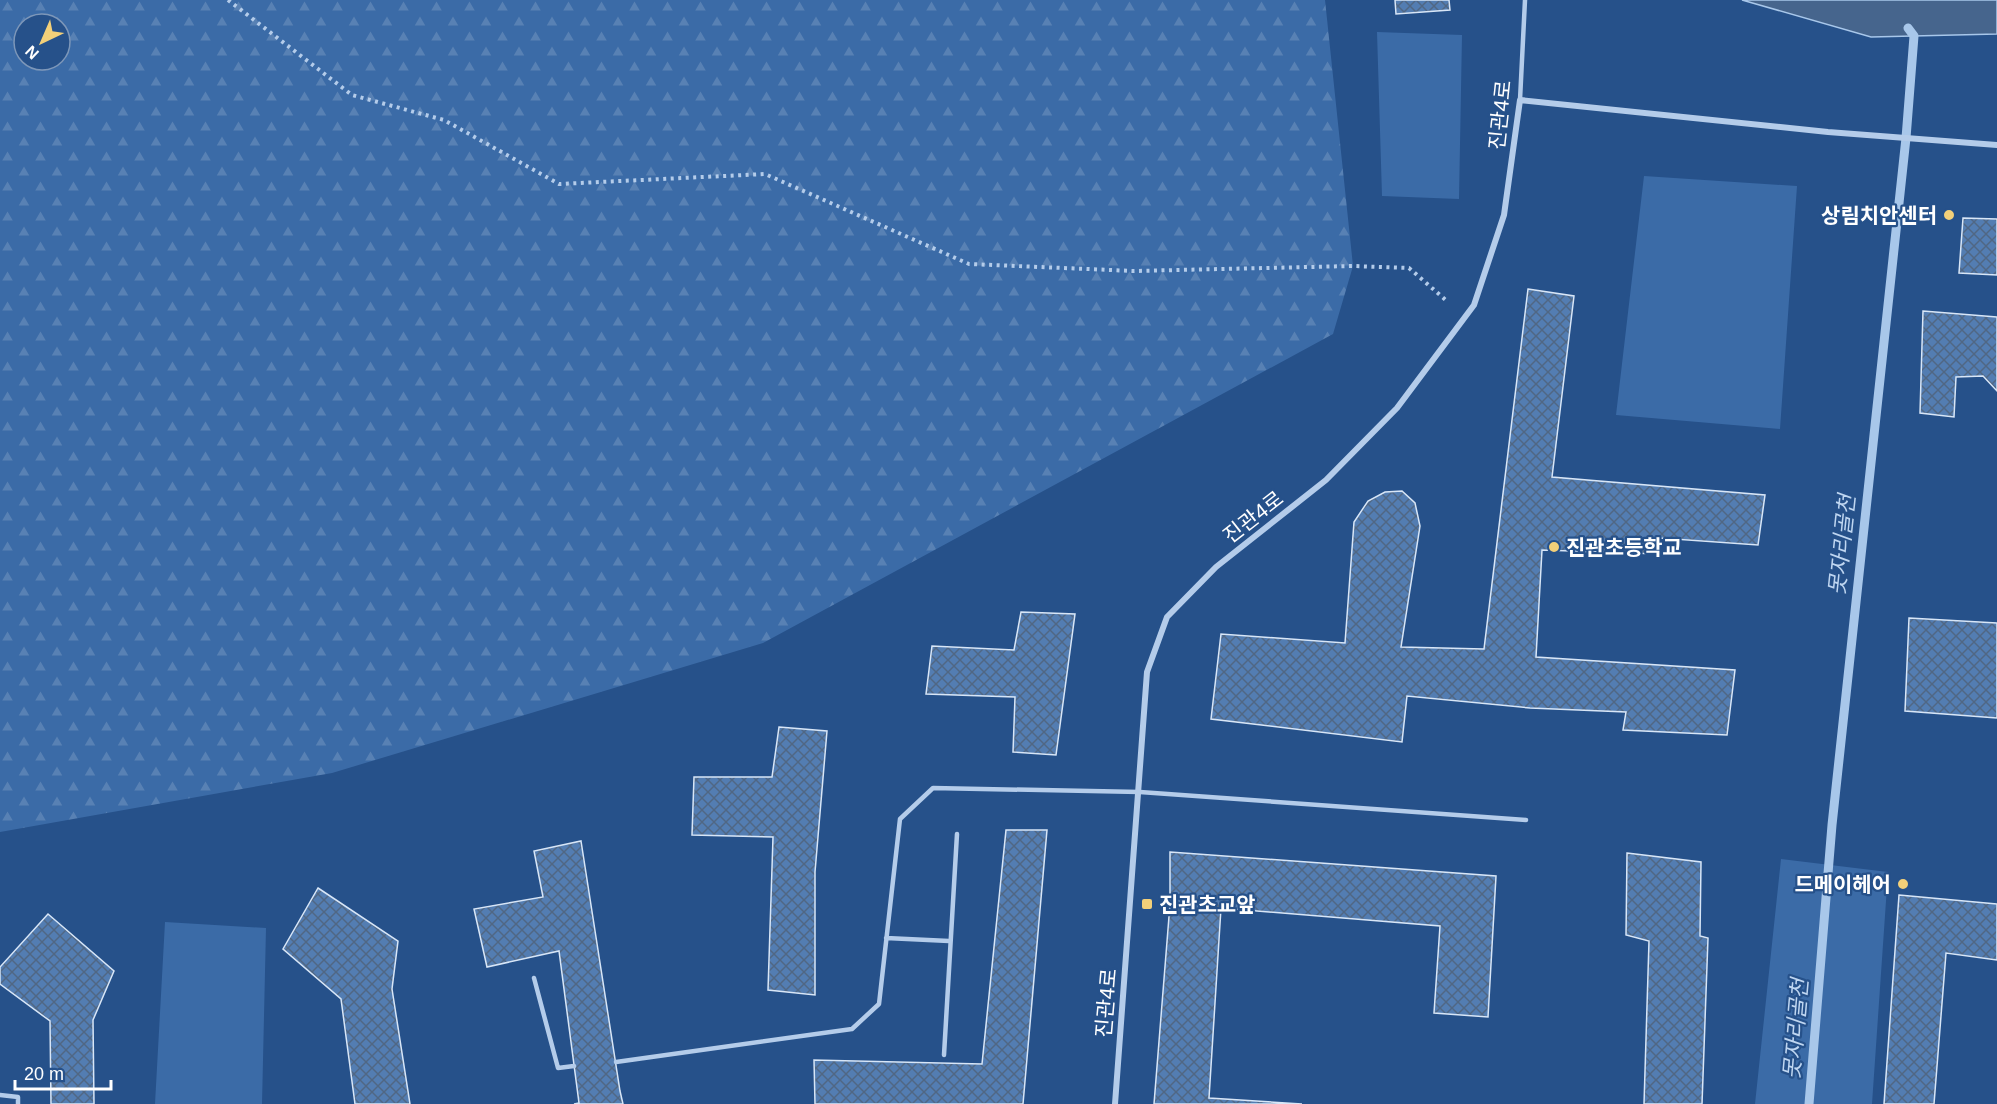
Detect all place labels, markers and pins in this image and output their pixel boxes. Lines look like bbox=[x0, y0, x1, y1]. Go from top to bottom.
place label: 상림치안센터 bbox=[1821, 204, 1937, 227]
marker: 상림치안센터 bbox=[1942, 208, 1956, 222]
place label: 진관초등학교 bbox=[1566, 536, 1682, 559]
marker: 진관초등학교 bbox=[1547, 540, 1561, 554]
place label: 드메이헤어 bbox=[1794, 873, 1891, 896]
marker: 드메이헤어 bbox=[1896, 877, 1910, 891]
place label: 진관초교앞 bbox=[1159, 893, 1256, 916]
marker: 진관초교앞 bbox=[1140, 897, 1154, 911]

